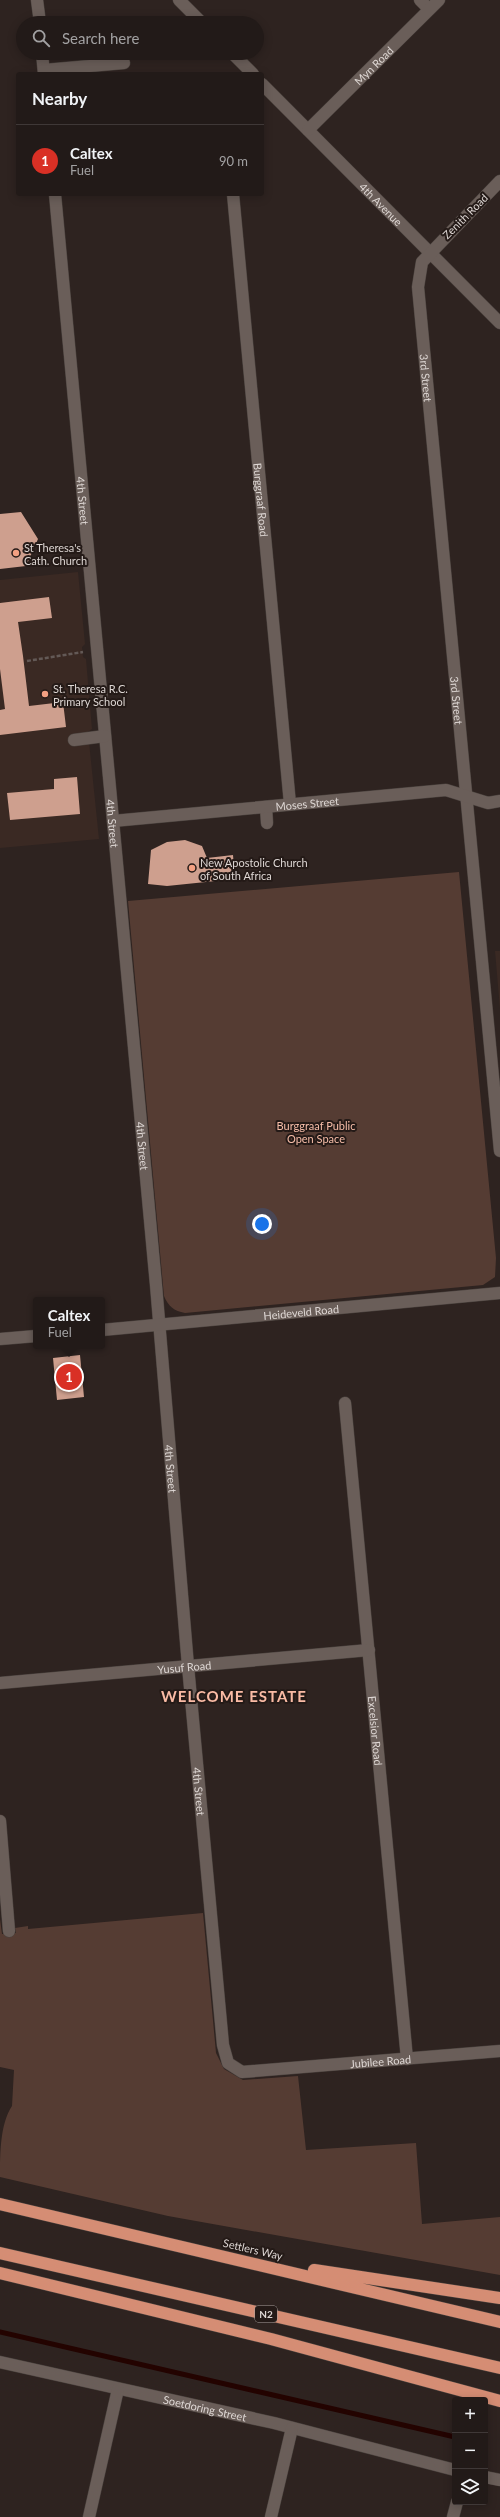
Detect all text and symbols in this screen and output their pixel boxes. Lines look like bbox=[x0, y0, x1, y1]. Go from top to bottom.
search box bbox=[16, 16, 264, 60]
icon: search bbox=[30, 27, 52, 49]
text: Search here bbox=[62, 29, 139, 47]
street label: Myn Road bbox=[351, 43, 395, 87]
text: Nearby bbox=[32, 88, 87, 109]
text: Caltex bbox=[70, 144, 113, 162]
text: 1 bbox=[41, 153, 49, 169]
text: 90 m bbox=[219, 153, 248, 169]
text: Fuel bbox=[70, 162, 94, 178]
street label: 4th Avenue bbox=[357, 180, 406, 228]
street label: Zenith Road bbox=[440, 191, 490, 241]
street label: 3rd Street bbox=[418, 353, 435, 402]
street label: Burggraaf Road bbox=[252, 462, 271, 537]
street label: 4th Street bbox=[75, 476, 92, 525]
place label: St Theresa's Cath. Church bbox=[24, 541, 87, 567]
marker: St Theresa's Cath. Church bbox=[11, 548, 21, 558]
street label: 3rd Street bbox=[448, 676, 466, 725]
place label: St. Theresa R.C. Primary School bbox=[53, 682, 128, 708]
marker: St. Theresa R.C. Primary School bbox=[40, 689, 50, 699]
street label: Moses Street bbox=[275, 794, 339, 812]
street label: 4th Street bbox=[105, 799, 122, 848]
place label: New Apostolic Church of South Africa bbox=[200, 856, 308, 882]
marker: New Apostolic Church of South Africa bbox=[187, 863, 197, 873]
park label: Burggraaf Public Open Space bbox=[277, 1119, 356, 1145]
street label: 4th Street bbox=[134, 1121, 152, 1171]
your location bbox=[252, 1214, 272, 1234]
popup bbox=[33, 1297, 105, 1349]
street label: Heideveld Road bbox=[263, 1302, 340, 1321]
text: Caltex bbox=[48, 1306, 90, 1324]
text: Fuel bbox=[48, 1324, 72, 1340]
pin: 1 bbox=[56, 1362, 82, 1392]
street label: 4th Street bbox=[163, 1444, 180, 1493]
street label: Yusuf Road bbox=[157, 1658, 212, 1675]
district label: WELCOME ESTATE bbox=[161, 1687, 307, 1705]
street label: Excelsior Road bbox=[366, 1695, 386, 1766]
street label: 4th Street bbox=[191, 1767, 208, 1816]
street label: Jubilee Road bbox=[350, 2052, 412, 2070]
street label: Settlers Way bbox=[222, 2236, 284, 2262]
road number: N2 bbox=[255, 2306, 277, 2322]
street label: Soetdoring Street bbox=[162, 2392, 248, 2423]
map controls bbox=[452, 2397, 488, 2505]
button: + bbox=[452, 2397, 488, 2433]
button: − bbox=[452, 2433, 488, 2469]
button: layers bbox=[452, 2469, 488, 2505]

